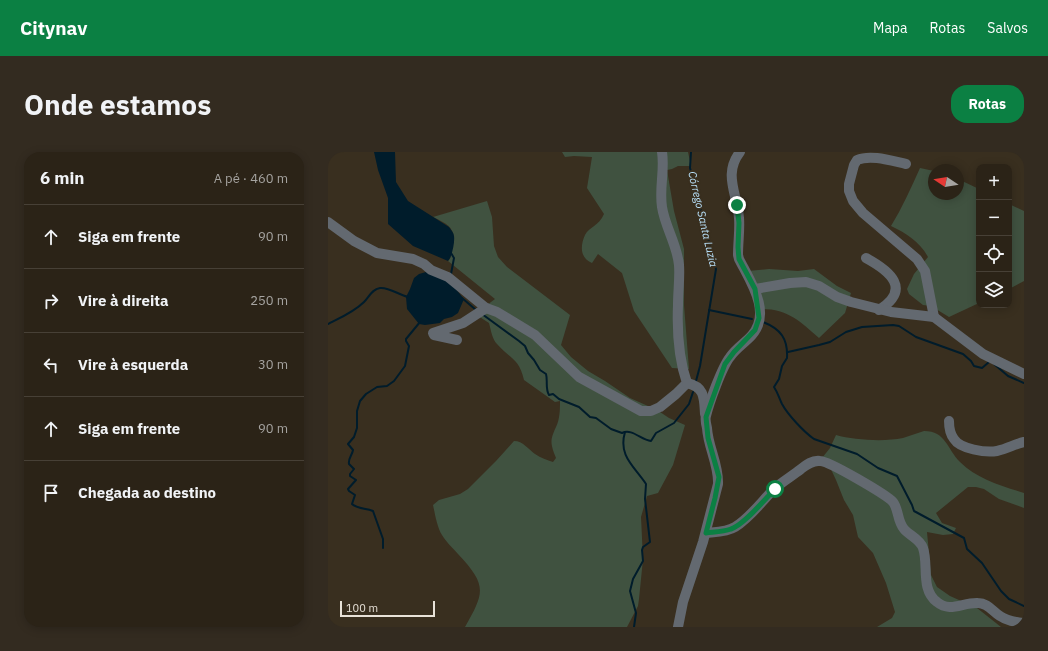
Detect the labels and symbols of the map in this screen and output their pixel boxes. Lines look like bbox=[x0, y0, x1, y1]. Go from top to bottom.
north arrow bbox=[928, 164, 964, 200]
water label: Córrego Santa Luzia bbox=[685, 170, 721, 268]
route end bbox=[728, 196, 746, 214]
route start bbox=[766, 480, 784, 498]
scale bar bbox=[340, 599, 435, 618]

